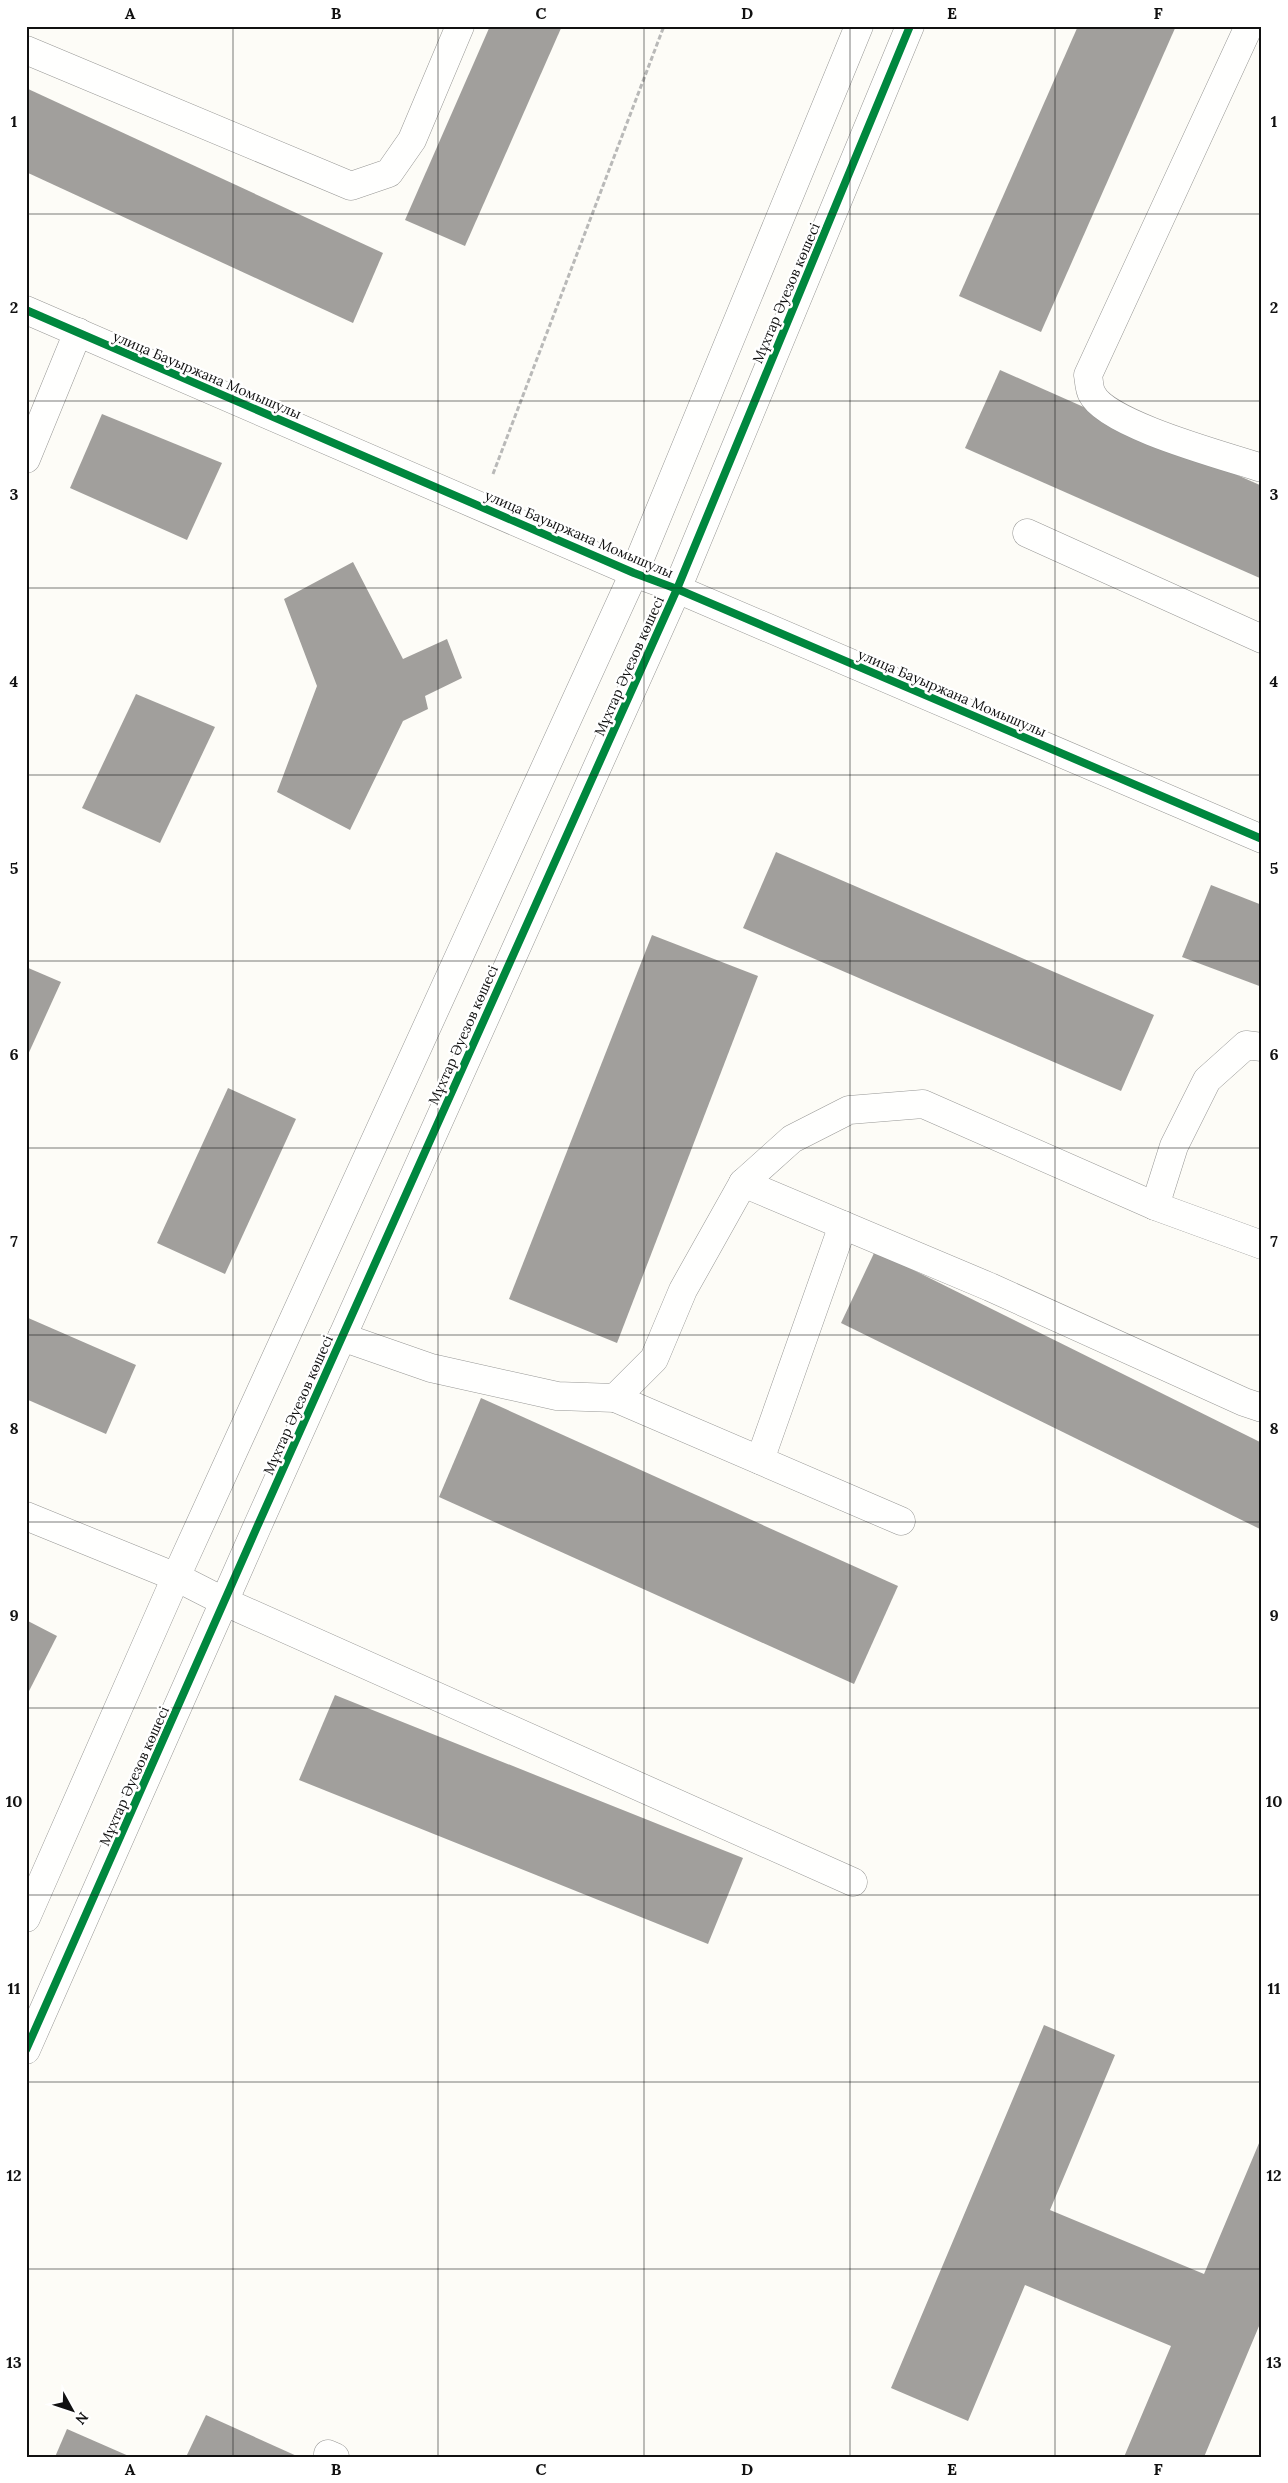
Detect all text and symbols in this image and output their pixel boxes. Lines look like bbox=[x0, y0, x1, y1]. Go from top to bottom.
text: A bbox=[125, 3, 136, 23]
text: B bbox=[331, 3, 342, 23]
text: C bbox=[535, 3, 547, 23]
text: D bbox=[741, 3, 753, 23]
text: E bbox=[947, 3, 957, 23]
text: F bbox=[1153, 3, 1163, 23]
text: 1 bbox=[11, 111, 17, 131]
text: 1 bbox=[1271, 111, 1277, 131]
street label: Мұхтар Әуезов көшесі bbox=[748, 220, 824, 366]
text: 2 bbox=[10, 297, 18, 317]
text: 2 bbox=[1270, 297, 1278, 317]
street label: улица Бауыржана Момышулы bbox=[110, 327, 304, 423]
text: 3 bbox=[10, 484, 19, 504]
text: 3 bbox=[1270, 484, 1279, 504]
street label: улица Бауыржана Момышулы bbox=[482, 486, 676, 582]
street label: Мұхтар Әуезов көшесі bbox=[590, 593, 668, 739]
street label: улица Бауыржана Момышулы bbox=[855, 645, 1049, 741]
text: 4 bbox=[10, 671, 19, 691]
text: 4 bbox=[1270, 671, 1279, 691]
text: 5 bbox=[10, 858, 19, 878]
text: 5 bbox=[1270, 858, 1279, 878]
street label: Мұхтар Әуезов көшесі bbox=[424, 962, 502, 1108]
text: 6 bbox=[9, 1044, 19, 1064]
text: 6 bbox=[1269, 1044, 1279, 1064]
text: 7 bbox=[10, 1231, 18, 1251]
text: 7 bbox=[1270, 1231, 1278, 1251]
street label: Мұхтар Әуезов көшесі bbox=[259, 1332, 337, 1478]
text: 8 bbox=[9, 1418, 19, 1438]
text: 8 bbox=[1269, 1418, 1279, 1438]
text: 9 bbox=[9, 1605, 19, 1625]
text: 9 bbox=[1269, 1605, 1279, 1625]
street label: Мұхтар Әуезов көшесі bbox=[95, 1703, 173, 1849]
text: 10 bbox=[6, 1791, 22, 1811]
text: 10 bbox=[1266, 1791, 1282, 1811]
text: 11 bbox=[8, 1978, 21, 1998]
text: 11 bbox=[1268, 1978, 1281, 1998]
text: 12 bbox=[6, 2165, 22, 2185]
text: 12 bbox=[1266, 2165, 1282, 2185]
text: 13 bbox=[6, 2352, 22, 2372]
text: 13 bbox=[1266, 2352, 1282, 2372]
north arrow bbox=[48, 2386, 98, 2436]
text: N bbox=[71, 2408, 92, 2428]
text: A bbox=[125, 2459, 136, 2479]
text: B bbox=[331, 2459, 342, 2479]
text: C bbox=[535, 2459, 547, 2479]
text: D bbox=[741, 2459, 753, 2479]
text: E bbox=[947, 2459, 957, 2479]
text: F bbox=[1153, 2459, 1163, 2479]

